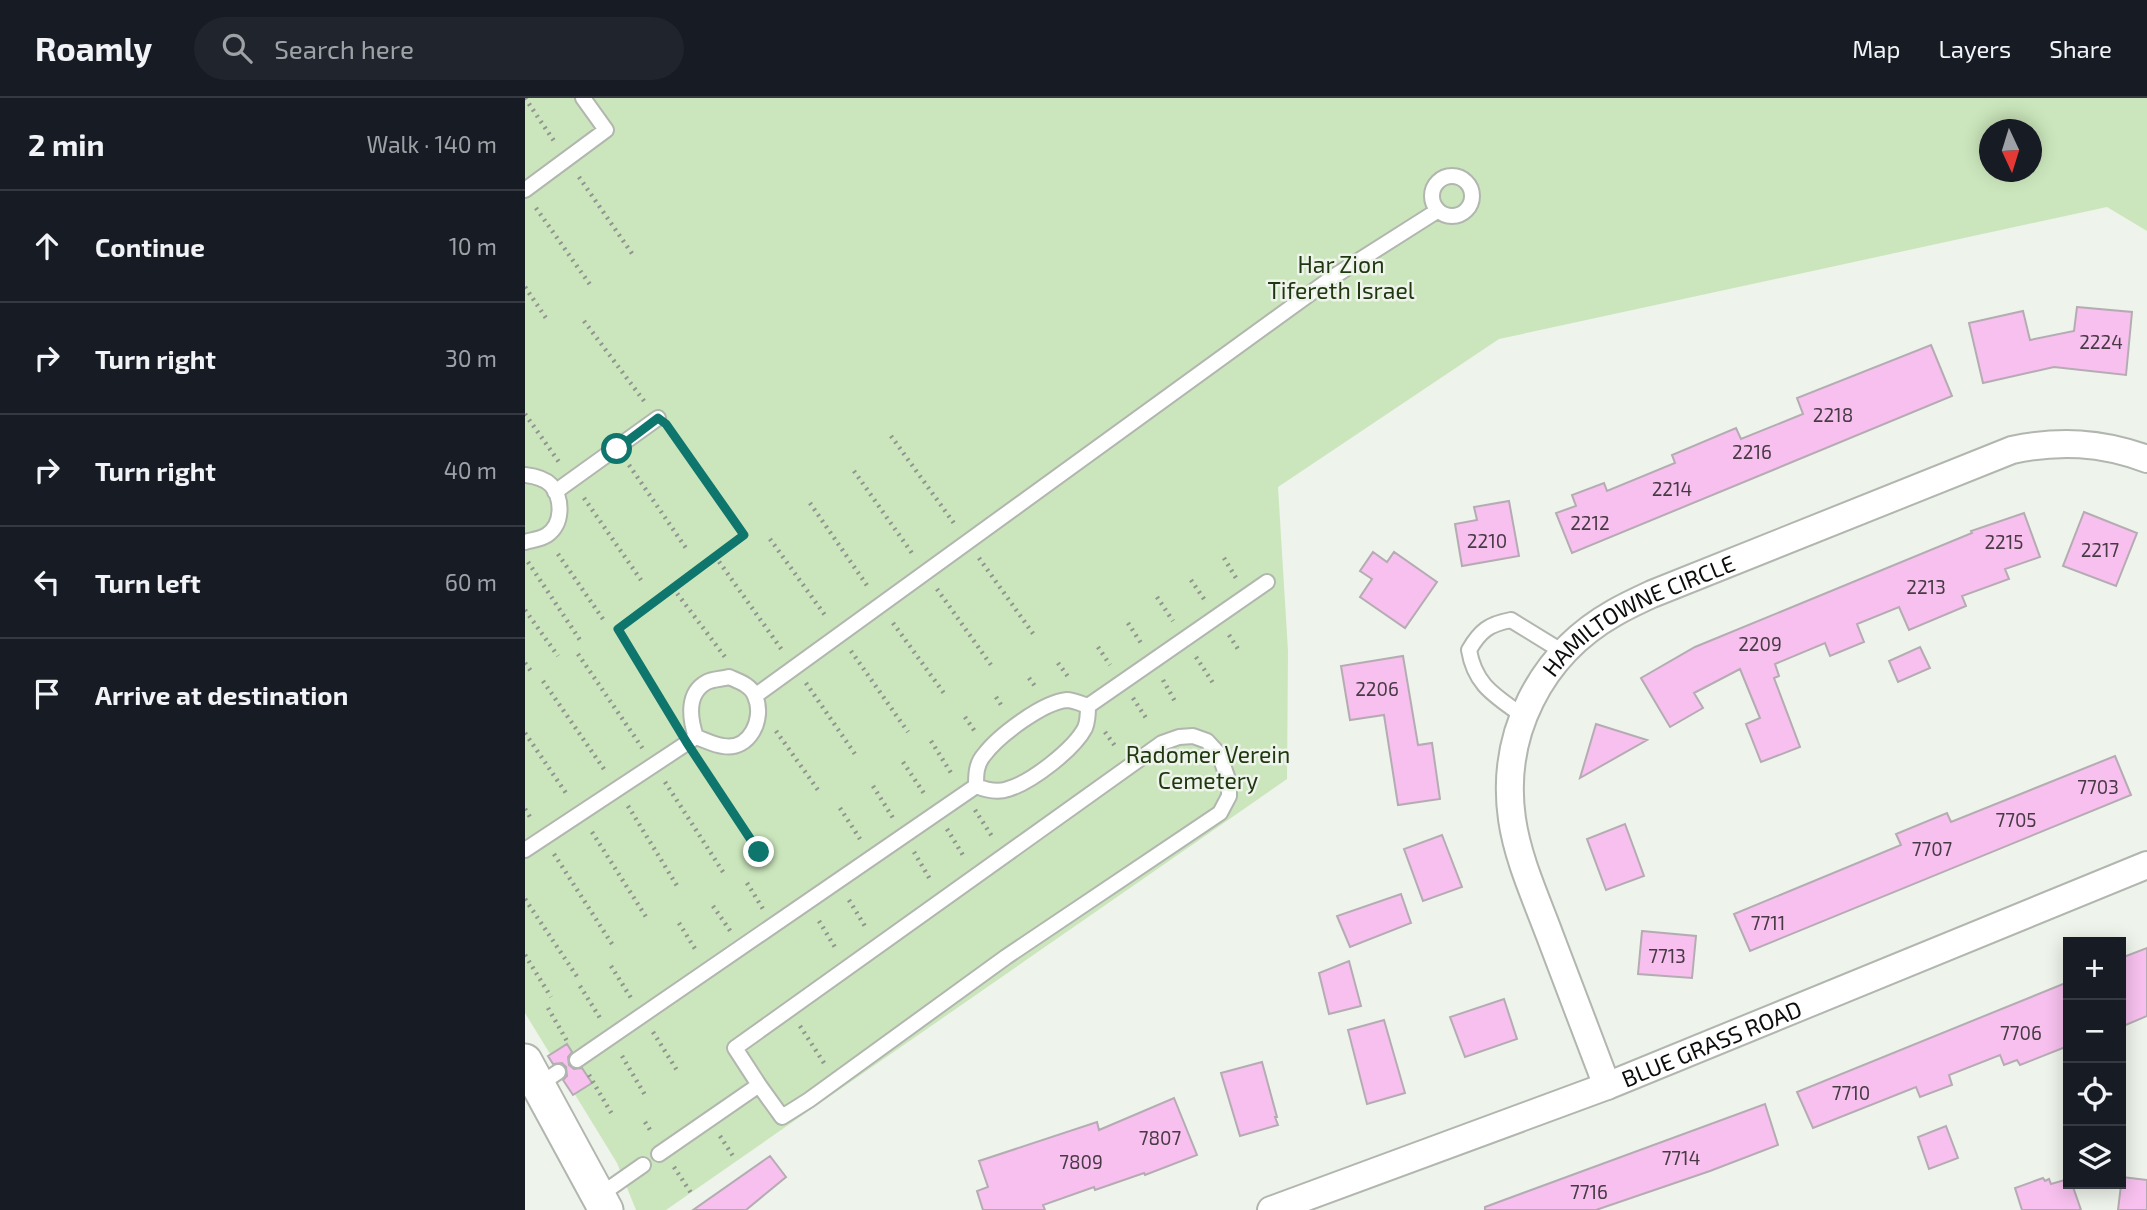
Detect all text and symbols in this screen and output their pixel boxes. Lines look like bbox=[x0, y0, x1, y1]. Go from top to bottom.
search box bbox=[194, 17, 684, 80]
text: Roamly bbox=[35, 28, 152, 68]
icon: search bbox=[218, 29, 256, 67]
text: Search here bbox=[274, 33, 414, 64]
text: Map bbox=[1852, 34, 1900, 63]
text: Layers bbox=[1938, 34, 2011, 63]
text: Share bbox=[2049, 34, 2112, 63]
north arrow bbox=[1979, 119, 2042, 182]
text: 2 min bbox=[28, 126, 105, 162]
text: Walk · 140 m bbox=[366, 130, 497, 158]
icon: ahead bbox=[28, 227, 66, 265]
text: Continue bbox=[95, 231, 205, 262]
text: 10 m bbox=[449, 232, 497, 260]
park label: Har Zion Tifereth Israel bbox=[1267, 250, 1415, 304]
house number: 2224 bbox=[2079, 330, 2123, 353]
icon: right bbox=[28, 339, 66, 377]
text: Turn right bbox=[95, 343, 216, 374]
text: 30 m bbox=[445, 344, 497, 372]
house number: 2218 bbox=[1813, 403, 1853, 426]
route start bbox=[601, 433, 632, 464]
house number: 2216 bbox=[1732, 440, 1772, 463]
icon: right bbox=[28, 451, 66, 489]
text: Turn right bbox=[95, 455, 216, 486]
text: 40 m bbox=[444, 456, 497, 484]
house number: 2214 bbox=[1652, 477, 1692, 500]
house number: 2212 bbox=[1570, 511, 1610, 534]
house number: 2210 bbox=[1467, 529, 1507, 552]
house number: 2215 bbox=[1984, 530, 2024, 553]
house number: 2217 bbox=[2081, 538, 2120, 561]
street label: HAMILTOWNE CIRCLE bbox=[1536, 548, 1739, 682]
icon: left bbox=[28, 563, 66, 601]
text: Turn left bbox=[95, 567, 201, 598]
text: 60 m bbox=[445, 568, 497, 596]
house number: 2213 bbox=[1906, 575, 1946, 598]
house number: 2209 bbox=[1738, 632, 1782, 655]
icon: arrive bbox=[28, 675, 66, 713]
house number: 2206 bbox=[1355, 677, 1399, 700]
text: Arrive at destination bbox=[95, 679, 348, 710]
park label: Radomer Verein Cemetery bbox=[1126, 740, 1290, 794]
house number: 7703 bbox=[2077, 775, 2119, 798]
house number: 7705 bbox=[1995, 808, 2037, 831]
route end bbox=[743, 836, 774, 867]
house number: 7707 bbox=[1912, 837, 1953, 860]
house number: 7711 bbox=[1751, 911, 1785, 934]
map controls bbox=[2063, 937, 2126, 1189]
button: + bbox=[2063, 937, 2126, 1000]
house number: 7713 bbox=[1648, 944, 1686, 967]
street label: BLUE GRASS ROAD bbox=[1617, 994, 1806, 1093]
button: − bbox=[2063, 1000, 2126, 1063]
house number: 7706 bbox=[2000, 1021, 2042, 1044]
button: locate bbox=[2063, 1063, 2126, 1126]
house number: 7710 bbox=[1832, 1081, 1870, 1104]
house number: 7807 bbox=[1139, 1126, 1181, 1149]
button: layers bbox=[2063, 1126, 2126, 1189]
house number: 7714 bbox=[1662, 1146, 1700, 1169]
house number: 7809 bbox=[1059, 1150, 1103, 1173]
house number: 7716 bbox=[1570, 1180, 1608, 1203]

